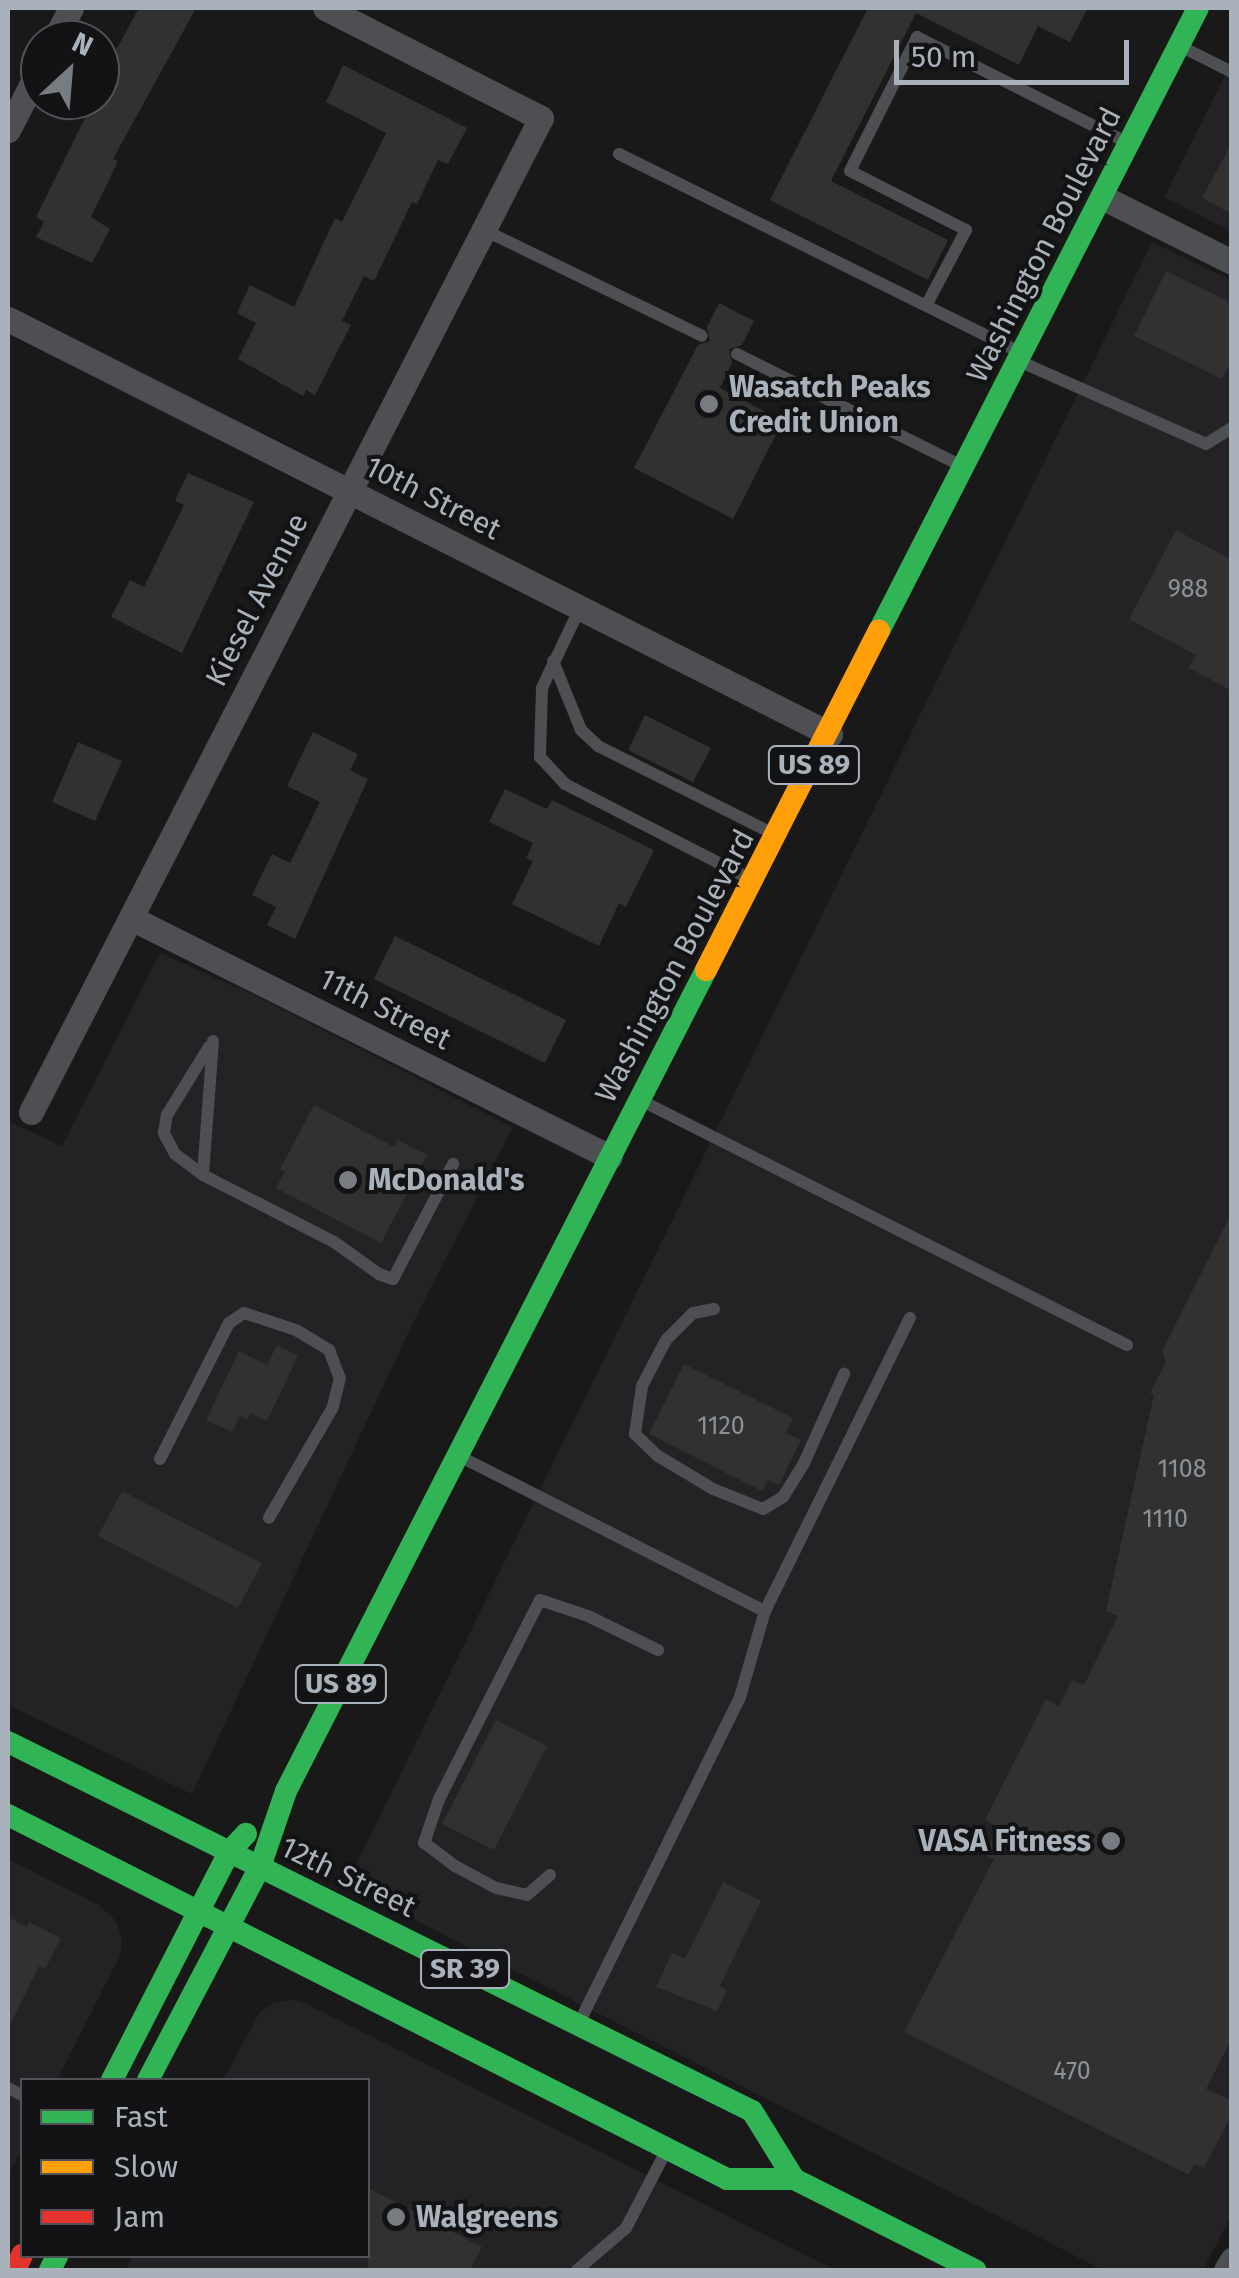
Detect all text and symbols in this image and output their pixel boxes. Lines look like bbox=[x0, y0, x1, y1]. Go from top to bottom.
north arrow bbox=[20, 20, 120, 120]
scale bar bbox=[899, 20, 1134, 82]
text: N bbox=[67, 25, 98, 63]
text: 50 m bbox=[911, 39, 976, 75]
street label: Washington Boulevard bbox=[959, 101, 1129, 389]
place label: Wasatch Peaks Credit Union bbox=[729, 369, 931, 440]
marker: Wasatch Peaks Credit Union bbox=[698, 393, 720, 415]
street label: 10th Street bbox=[359, 448, 507, 548]
street label: Kiesel Avenue bbox=[198, 508, 316, 692]
house number: 988 bbox=[1168, 574, 1208, 604]
road number: US 89 bbox=[766, 742, 862, 788]
street label: Washington Boulevard bbox=[588, 823, 762, 1109]
street label: 11th Street bbox=[313, 960, 457, 1058]
place label: McDonald's bbox=[368, 1162, 525, 1198]
marker: McDonald's bbox=[337, 1169, 359, 1191]
house number: 1120 bbox=[697, 1411, 745, 1441]
house number: 1108 bbox=[1157, 1454, 1207, 1484]
house number: 1110 bbox=[1142, 1504, 1188, 1534]
road number: US 89 bbox=[294, 1661, 388, 1707]
place label: VASA Fitness bbox=[919, 1823, 1091, 1859]
street label: 12th Street bbox=[275, 1829, 421, 1925]
marker: VASA Fitness bbox=[1100, 1830, 1122, 1852]
road number: SR 39 bbox=[420, 1946, 510, 1992]
house number: 470 bbox=[1053, 2056, 1091, 2086]
legend bbox=[20, 2078, 370, 2258]
text: Fast bbox=[114, 2099, 168, 2135]
text: Slow bbox=[114, 2149, 178, 2185]
text: Jam bbox=[114, 2199, 165, 2235]
place label: Walgreens bbox=[416, 2199, 558, 2235]
marker: Walgreens bbox=[385, 2206, 407, 2228]

